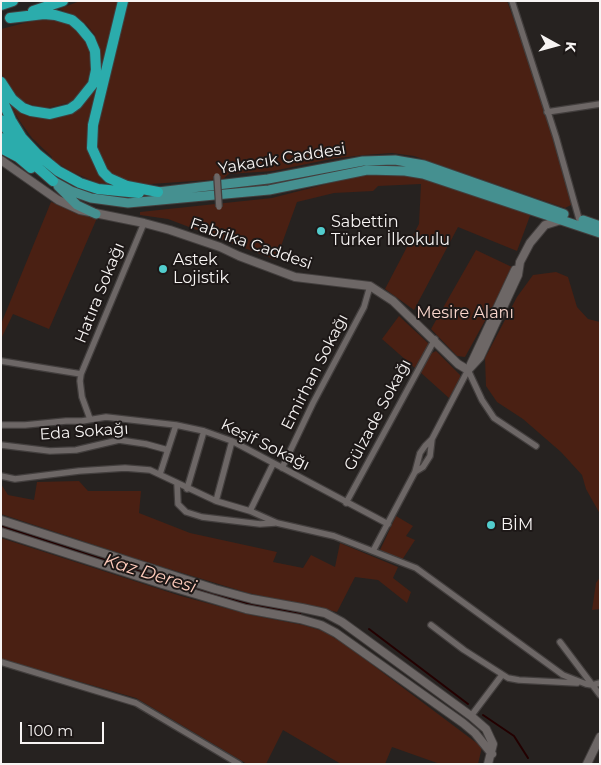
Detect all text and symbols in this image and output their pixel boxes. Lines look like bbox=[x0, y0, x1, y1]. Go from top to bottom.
north arrow bbox=[531, 20, 581, 70]
text: K bbox=[561, 41, 580, 53]
street label: Yakacık Caddesi bbox=[217, 139, 347, 179]
place label: Sabettin Türker İlkokulu bbox=[331, 212, 450, 250]
street label: Fabrika Caddesi bbox=[187, 214, 315, 274]
marker: Sabettin Türker İlkokulu bbox=[315, 225, 327, 237]
street label: Hatıra Sokağı bbox=[71, 240, 129, 346]
place label: Astek Lojistik bbox=[173, 250, 229, 288]
marker: Astek Lojistik bbox=[157, 263, 169, 275]
park label: Mesire Alanı bbox=[416, 303, 514, 323]
street label: Emirhan Sokağı bbox=[277, 311, 353, 433]
street label: Gülzade Sokağı bbox=[340, 356, 416, 474]
street label: Keşif Sokağı bbox=[217, 415, 313, 475]
street label: Eda Sokağı bbox=[39, 419, 129, 445]
place label: BİM bbox=[501, 515, 533, 535]
marker: BİM bbox=[485, 519, 497, 531]
water label: Kaz Deresi bbox=[101, 550, 199, 598]
scale bar bbox=[22, 712, 106, 744]
text: 100 m bbox=[28, 721, 73, 740]

